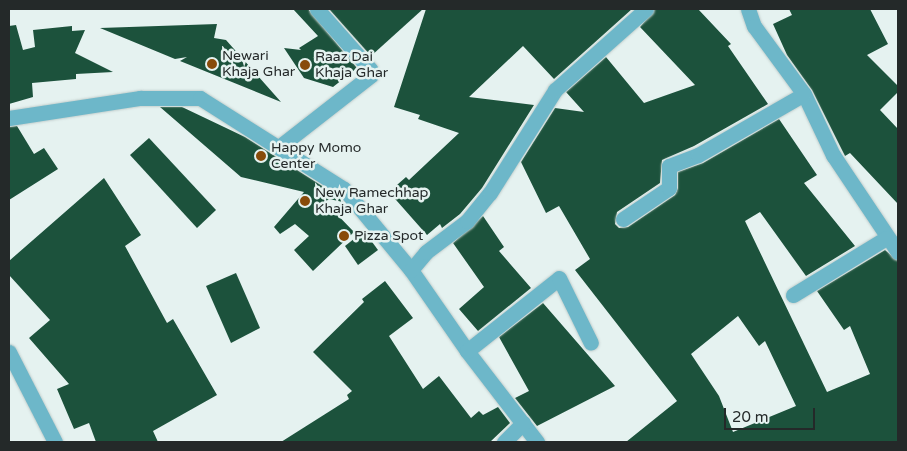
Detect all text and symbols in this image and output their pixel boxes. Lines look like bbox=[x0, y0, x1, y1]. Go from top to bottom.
place label: Newari Khaja Ghar bbox=[222, 48, 295, 80]
place label: Raaz Dai Khaja Ghar bbox=[315, 49, 388, 82]
marker: Newari Khaja Ghar bbox=[206, 58, 218, 70]
marker: Raaz Dai Khaja Ghar bbox=[299, 59, 311, 71]
place label: Happy Momo Center bbox=[271, 140, 361, 172]
marker: Happy Momo Center bbox=[255, 150, 267, 162]
place label: New Ramechhap Khaja Ghar bbox=[315, 185, 428, 218]
marker: New Ramechhap Khaja Ghar bbox=[299, 195, 311, 207]
place label: Pizza Spot bbox=[354, 228, 423, 244]
marker: Pizza Spot bbox=[338, 230, 350, 242]
scale bar bbox=[727, 398, 818, 430]
text: 20 m bbox=[732, 408, 769, 426]

